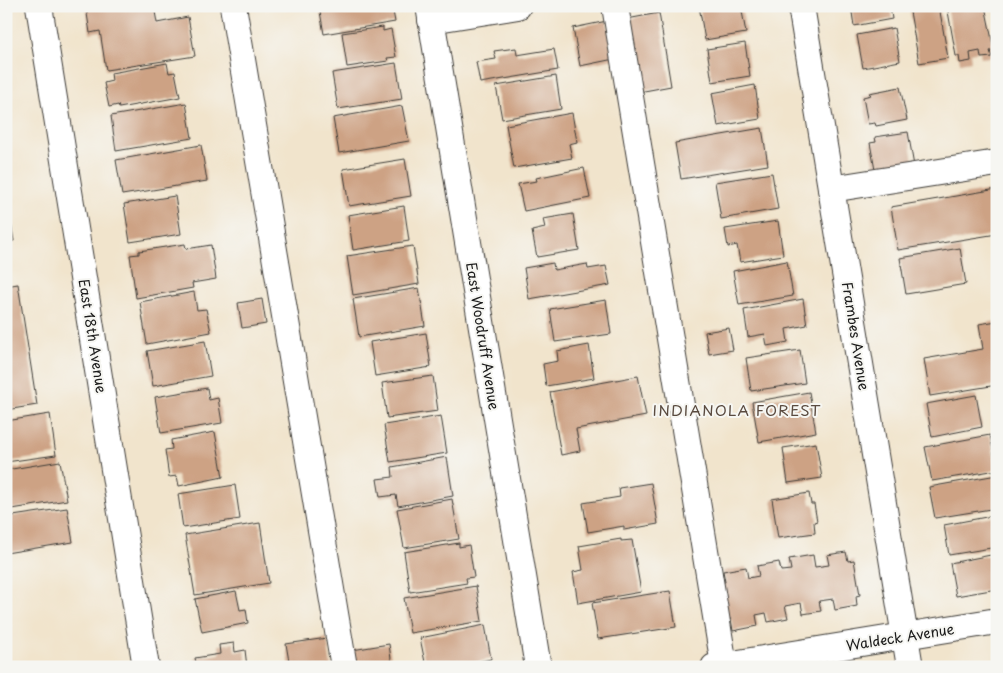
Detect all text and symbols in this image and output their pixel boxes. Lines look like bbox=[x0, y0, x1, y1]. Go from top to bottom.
street label: East Woodruff Avenue bbox=[461, 261, 505, 412]
street label: East 18th Avenue bbox=[74, 278, 112, 395]
street label: Frambes Avenue bbox=[837, 280, 875, 392]
district label: INDIANOLA FOREST bbox=[653, 398, 821, 421]
street label: Waldeck Avenue bbox=[844, 618, 956, 656]

